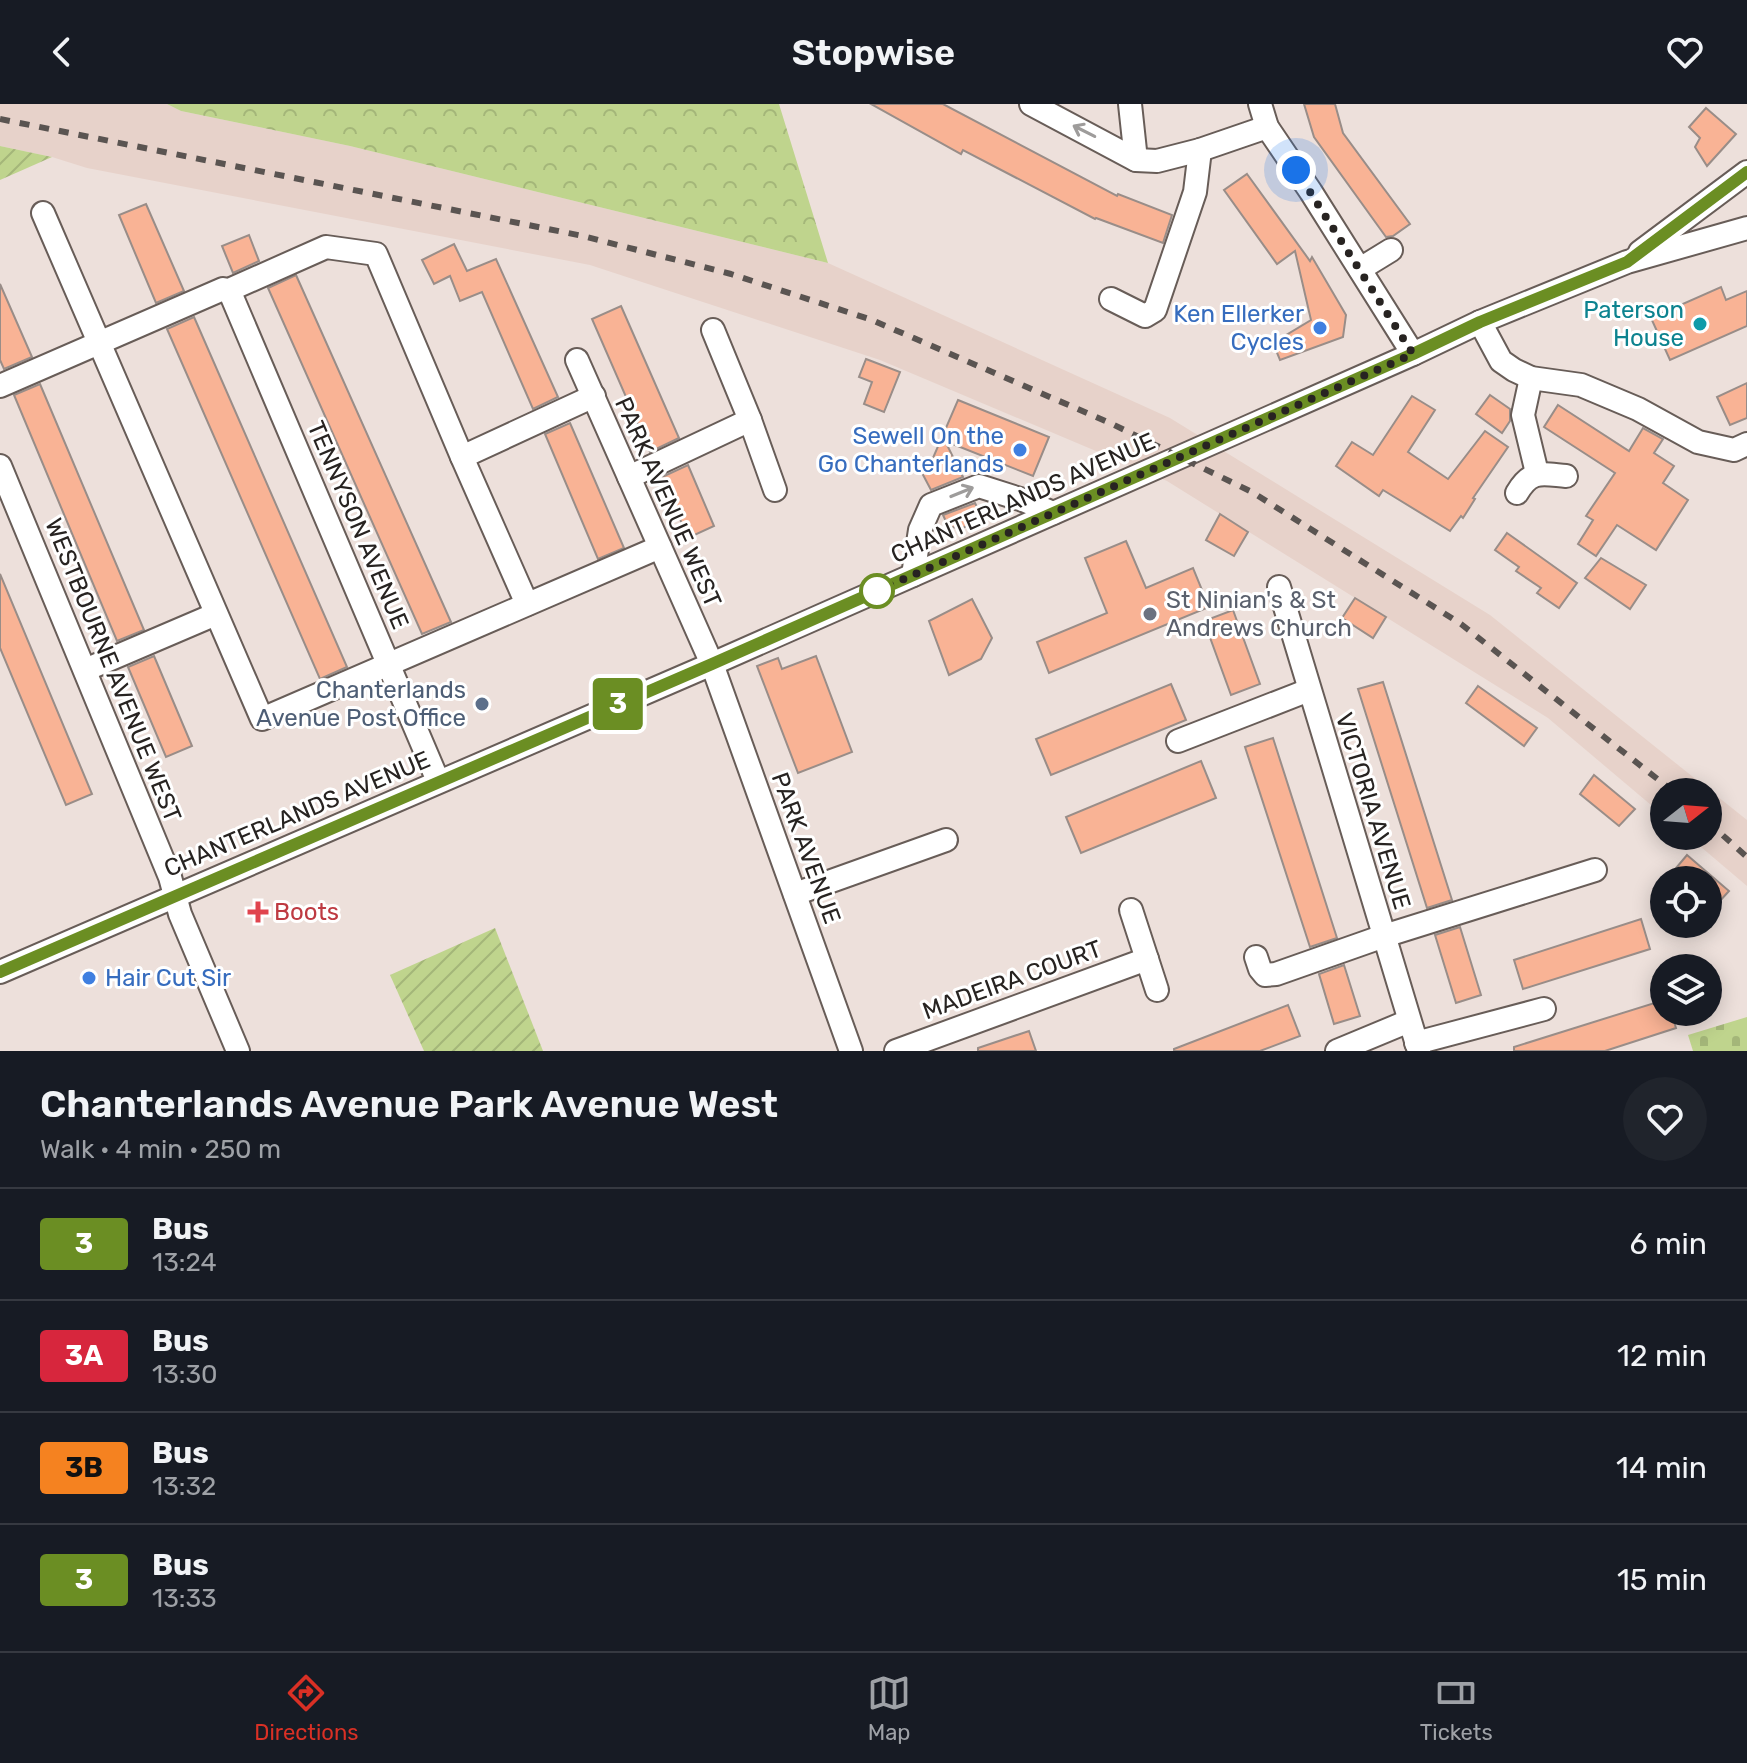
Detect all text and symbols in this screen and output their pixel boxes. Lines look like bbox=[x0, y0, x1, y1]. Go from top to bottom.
icon: back bbox=[40, 30, 84, 74]
icon: heart bbox=[1663, 30, 1707, 74]
text: Stopwise bbox=[792, 31, 955, 74]
one-way arrow bbox=[1072, 123, 1096, 138]
your location bbox=[1276, 150, 1316, 190]
place label: Paterson House bbox=[1583, 296, 1684, 352]
place label: Ken Ellerker Cycles bbox=[1173, 300, 1304, 356]
marker: Paterson House bbox=[1691, 315, 1709, 333]
marker: Ken Ellerker Cycles bbox=[1311, 319, 1329, 337]
street label: PARK AVENUE WEST bbox=[609, 393, 727, 611]
street label: TENNYSON AVENUE bbox=[302, 417, 414, 633]
place label: Sewell On the Go Chanterlands bbox=[818, 422, 1004, 478]
street label: CHANTERLANDS AVENUE bbox=[887, 427, 1159, 569]
marker: Sewell On the Go Chanterlands bbox=[1011, 441, 1029, 459]
one-way arrow bbox=[949, 484, 974, 499]
street label: WESTBOURNE AVENUE WEST bbox=[39, 514, 187, 826]
unlabelled marker bbox=[860, 574, 894, 608]
place label: St Ninian's & St Andrews Church bbox=[1166, 586, 1352, 642]
marker: St Ninian's & St Andrews Church bbox=[1141, 605, 1159, 623]
place label: Chanterlands Avenue Post Office bbox=[256, 676, 466, 732]
line badge: 3 bbox=[592, 678, 644, 730]
text: 3 bbox=[609, 687, 627, 720]
marker: Chanterlands Avenue Post Office bbox=[473, 695, 491, 713]
street label: VICTORIA AVENUE bbox=[1330, 709, 1416, 913]
street label: CHANTERLANDS AVENUE bbox=[160, 745, 434, 883]
street label: PARK AVENUE bbox=[766, 769, 846, 927]
north arrow bbox=[1650, 778, 1722, 850]
map controls bbox=[1650, 778, 1722, 1026]
button: locate bbox=[1650, 866, 1722, 938]
place label: Boots bbox=[274, 898, 339, 926]
marker: Boots bbox=[249, 903, 267, 921]
street label: MADEIRA COURT bbox=[919, 935, 1105, 1025]
button: layers bbox=[1650, 954, 1722, 1026]
place label: Hair Cut Sir bbox=[105, 964, 231, 992]
marker: Hair Cut Sir bbox=[80, 969, 98, 987]
button: heart bbox=[1623, 1077, 1707, 1161]
text: Chanterlands Avenue Park Avenue West bbox=[40, 1081, 778, 1127]
text: Walk · 4 min · 250 m bbox=[40, 1134, 281, 1165]
text: Bus bbox=[152, 1211, 209, 1247]
text: 6 min bbox=[1629, 1226, 1707, 1262]
text: 3 bbox=[75, 1227, 93, 1260]
text: 13:24 bbox=[152, 1247, 217, 1278]
text: Bus bbox=[152, 1323, 209, 1359]
text: 12 min bbox=[1617, 1338, 1707, 1374]
text: 3A bbox=[65, 1339, 103, 1372]
text: 13:30 bbox=[152, 1359, 218, 1390]
text: Bus bbox=[152, 1435, 209, 1471]
text: 14 min bbox=[1616, 1450, 1707, 1486]
text: 3B bbox=[65, 1451, 103, 1484]
text: 13:32 bbox=[152, 1471, 216, 1502]
text: Bus bbox=[152, 1547, 209, 1583]
text: 15 min bbox=[1617, 1562, 1707, 1598]
text: 3 bbox=[75, 1563, 93, 1596]
text: 13:33 bbox=[152, 1583, 217, 1614]
tab: Directions bbox=[254, 1671, 358, 1746]
tab: Map bbox=[867, 1671, 911, 1746]
tab: Tickets bbox=[1420, 1671, 1493, 1746]

